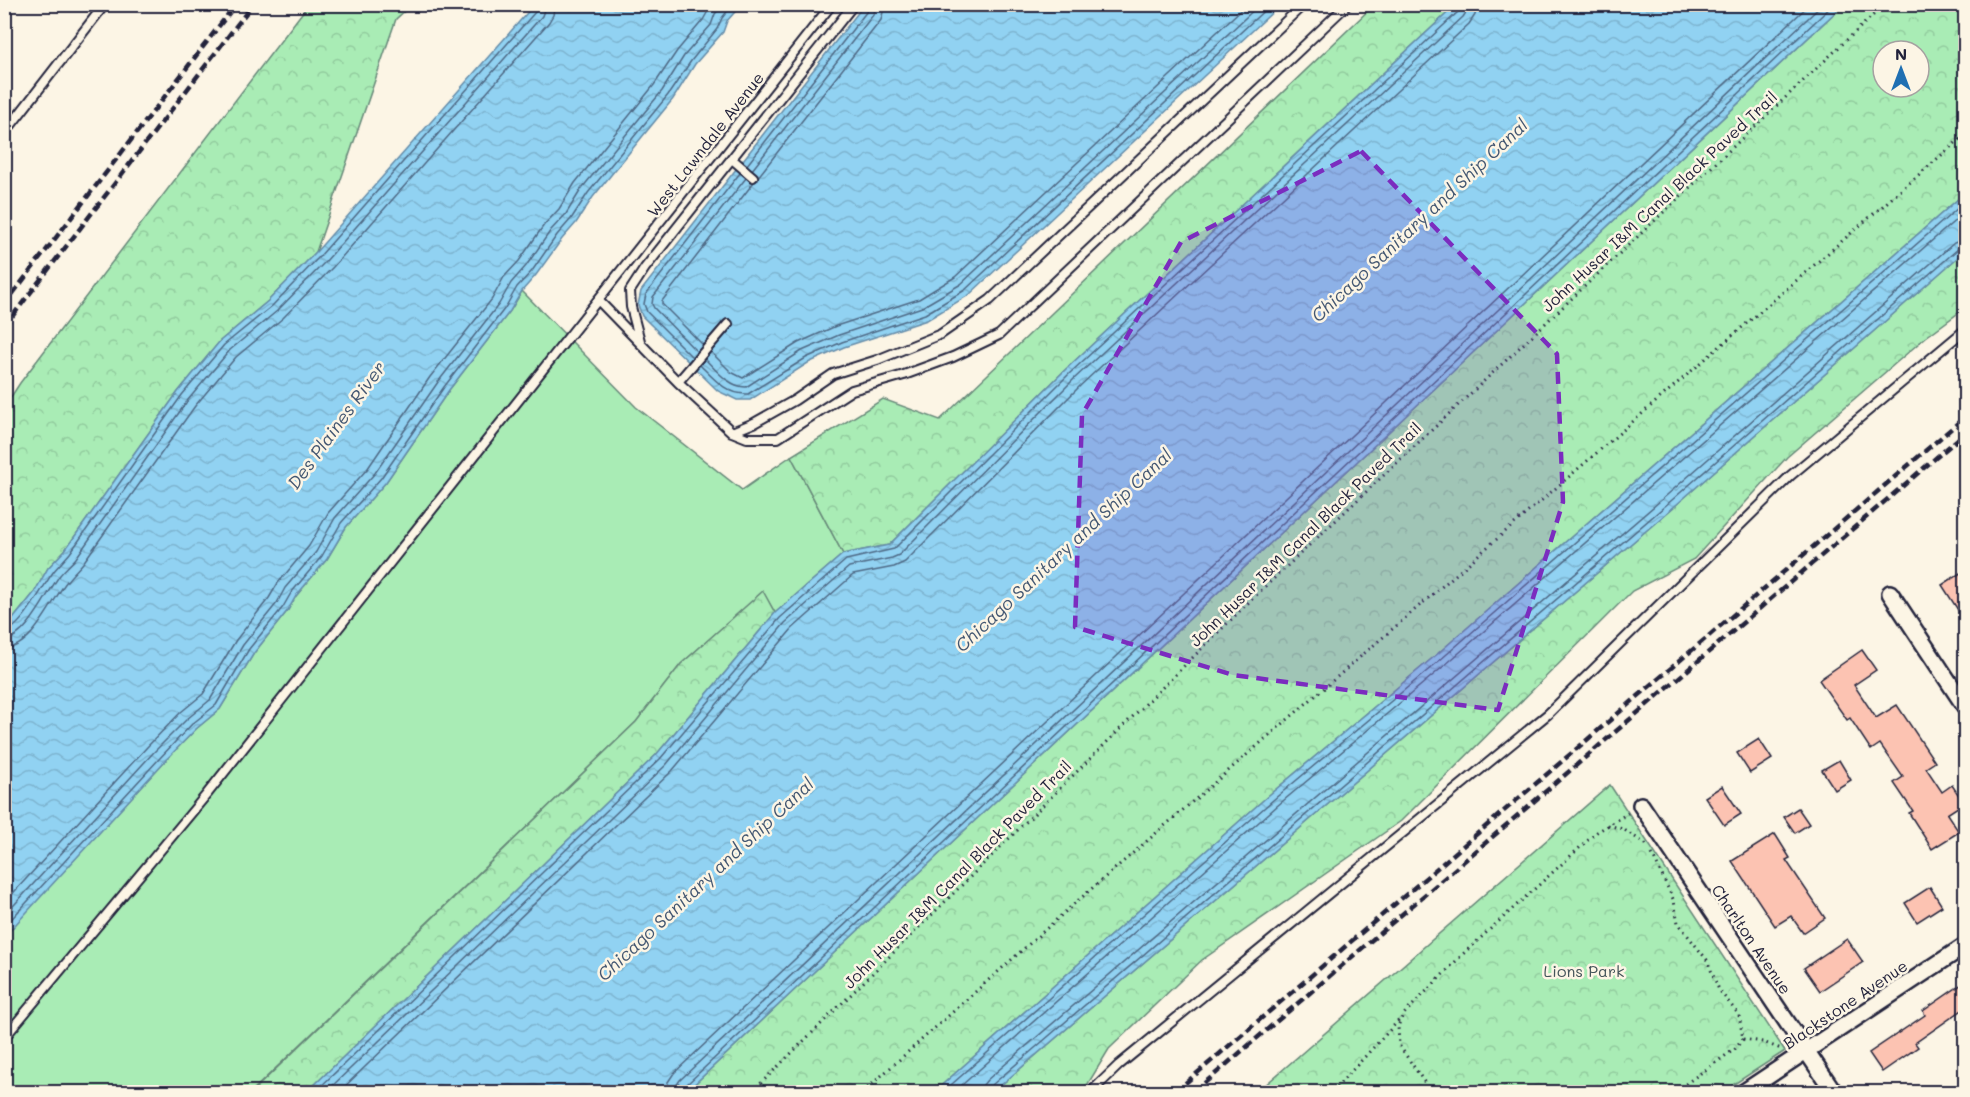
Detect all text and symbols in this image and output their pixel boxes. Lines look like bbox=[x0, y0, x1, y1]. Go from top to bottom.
north arrow bbox=[1871, 39, 1931, 99]
text: N bbox=[1895, 43, 1907, 64]
street label: West Lawndale Avenue bbox=[642, 67, 768, 221]
street label: John Husar I&M Canal Black Paved Trail bbox=[1537, 86, 1781, 316]
water label: Chicago Sanitary and Ship Canal bbox=[1305, 113, 1533, 327]
water label: Des Plaines River bbox=[281, 356, 391, 494]
street label: John Husar I&M Canal Black Paved Trail bbox=[1185, 417, 1425, 651]
water label: Chicago Sanitary and Ship Canal bbox=[949, 443, 1177, 657]
street label: John Husar I&M Canal Black Paved Trail bbox=[838, 755, 1076, 993]
water label: Chicago Sanitary and Ship Canal bbox=[591, 772, 819, 986]
street label: Charlton Avenue bbox=[1707, 880, 1797, 998]
street label: Blackstone Avenue bbox=[1779, 955, 1911, 1053]
park label: Lions Park bbox=[1544, 960, 1624, 981]

